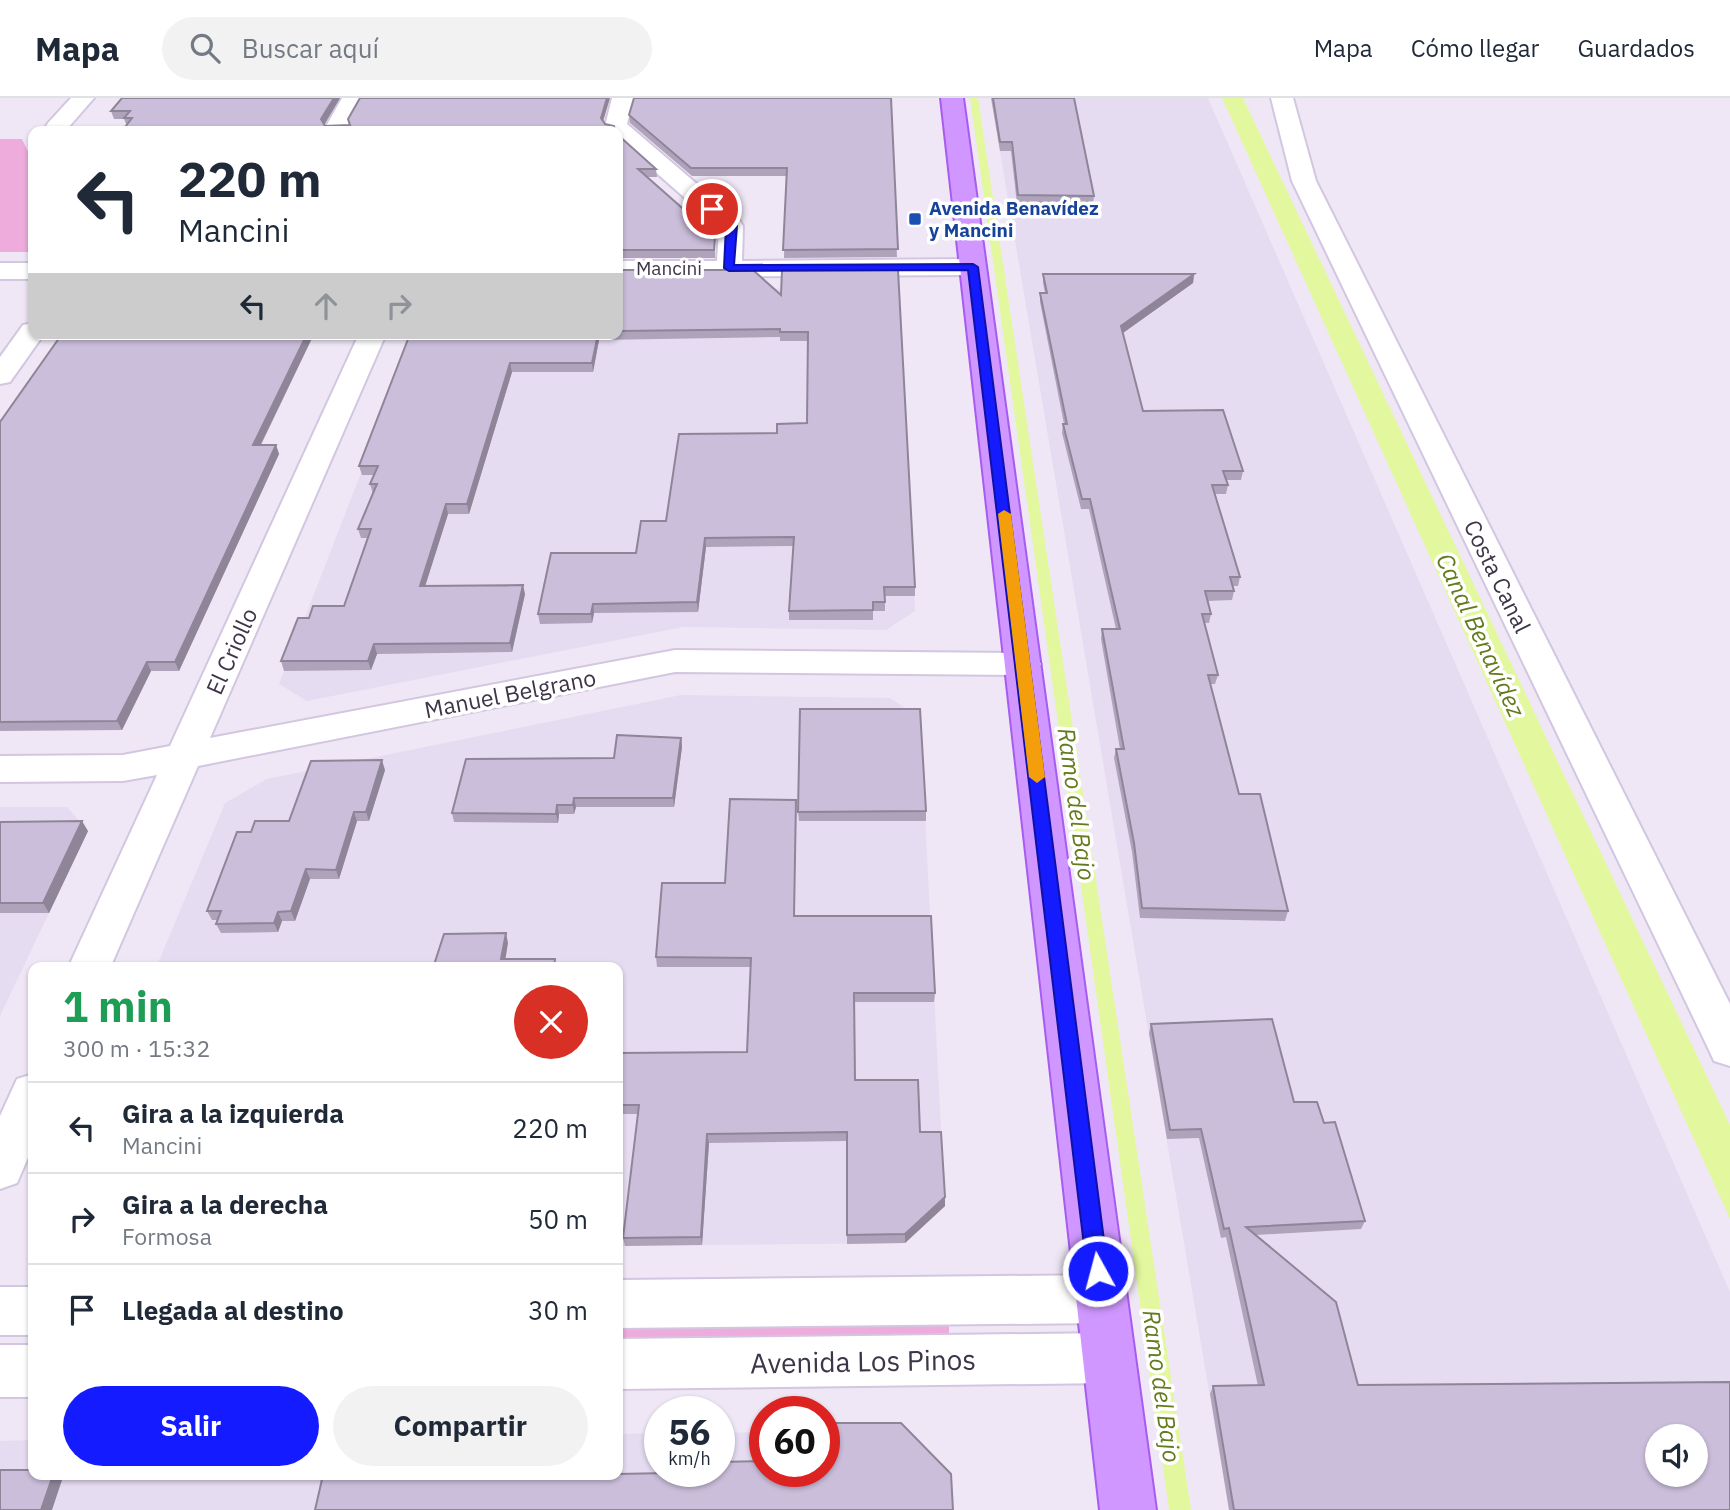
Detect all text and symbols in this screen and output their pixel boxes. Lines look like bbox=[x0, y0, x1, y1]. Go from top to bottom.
search box bbox=[162, 17, 652, 80]
text: Mapa bbox=[35, 27, 120, 70]
icon: search bbox=[186, 29, 224, 67]
text: Buscar aquí bbox=[242, 31, 379, 65]
text: Mapa bbox=[1314, 32, 1373, 64]
text: Cómo llegar bbox=[1411, 32, 1539, 64]
text: Guardados bbox=[1577, 32, 1695, 64]
text: 220 m bbox=[178, 147, 322, 210]
icon: left bbox=[63, 154, 154, 245]
pin bbox=[682, 179, 742, 239]
icon: arrive bbox=[693, 190, 731, 228]
place label: Avenida Benavídez y Mancini bbox=[929, 196, 1099, 242]
text: Mancini bbox=[178, 209, 290, 251]
marker: Avenida Benavídez y Mancini bbox=[907, 211, 923, 227]
street label: Mancini bbox=[636, 256, 702, 280]
icon: left bbox=[234, 287, 272, 325]
icon: ahead bbox=[307, 287, 345, 325]
icon: right bbox=[380, 287, 418, 325]
street label: Costa Canal bbox=[1458, 515, 1538, 637]
water label: Canal Benavídez bbox=[1429, 548, 1533, 722]
street label: El Criollo bbox=[199, 603, 263, 699]
street label: Manuel Belgrano bbox=[422, 662, 598, 724]
water label: Ramo del Bajo bbox=[1050, 726, 1104, 882]
text: 1 min bbox=[63, 979, 173, 1034]
button: close bbox=[514, 985, 588, 1059]
text: 300 m · 15:32 bbox=[63, 1033, 210, 1063]
text: Gira a la izquierda bbox=[122, 1096, 344, 1130]
icon: left bbox=[63, 1109, 101, 1147]
text: 220 m bbox=[512, 1111, 588, 1145]
text: Mancini bbox=[122, 1130, 202, 1160]
text: Gira a la derecha bbox=[122, 1187, 328, 1221]
icon: right bbox=[63, 1200, 101, 1238]
text: 50 m bbox=[528, 1202, 588, 1236]
text: Formosa bbox=[122, 1221, 212, 1251]
position arrow bbox=[1061, 1234, 1135, 1308]
icon: arrive bbox=[63, 1291, 101, 1329]
text: Llegada al destino bbox=[122, 1293, 344, 1327]
text: 30 m bbox=[528, 1293, 588, 1327]
water label: Ramo del Bajo bbox=[1135, 1308, 1189, 1464]
street label: Avenida Los Pinos bbox=[750, 1341, 976, 1381]
button: Salir bbox=[63, 1386, 319, 1466]
button: Compartir bbox=[333, 1386, 588, 1466]
speed limit sign: 60 bbox=[749, 1396, 840, 1487]
text: 56 bbox=[668, 1409, 711, 1455]
map controls bbox=[1645, 1424, 1708, 1487]
button: sound bbox=[1645, 1424, 1708, 1487]
text: km/h bbox=[668, 1447, 711, 1470]

